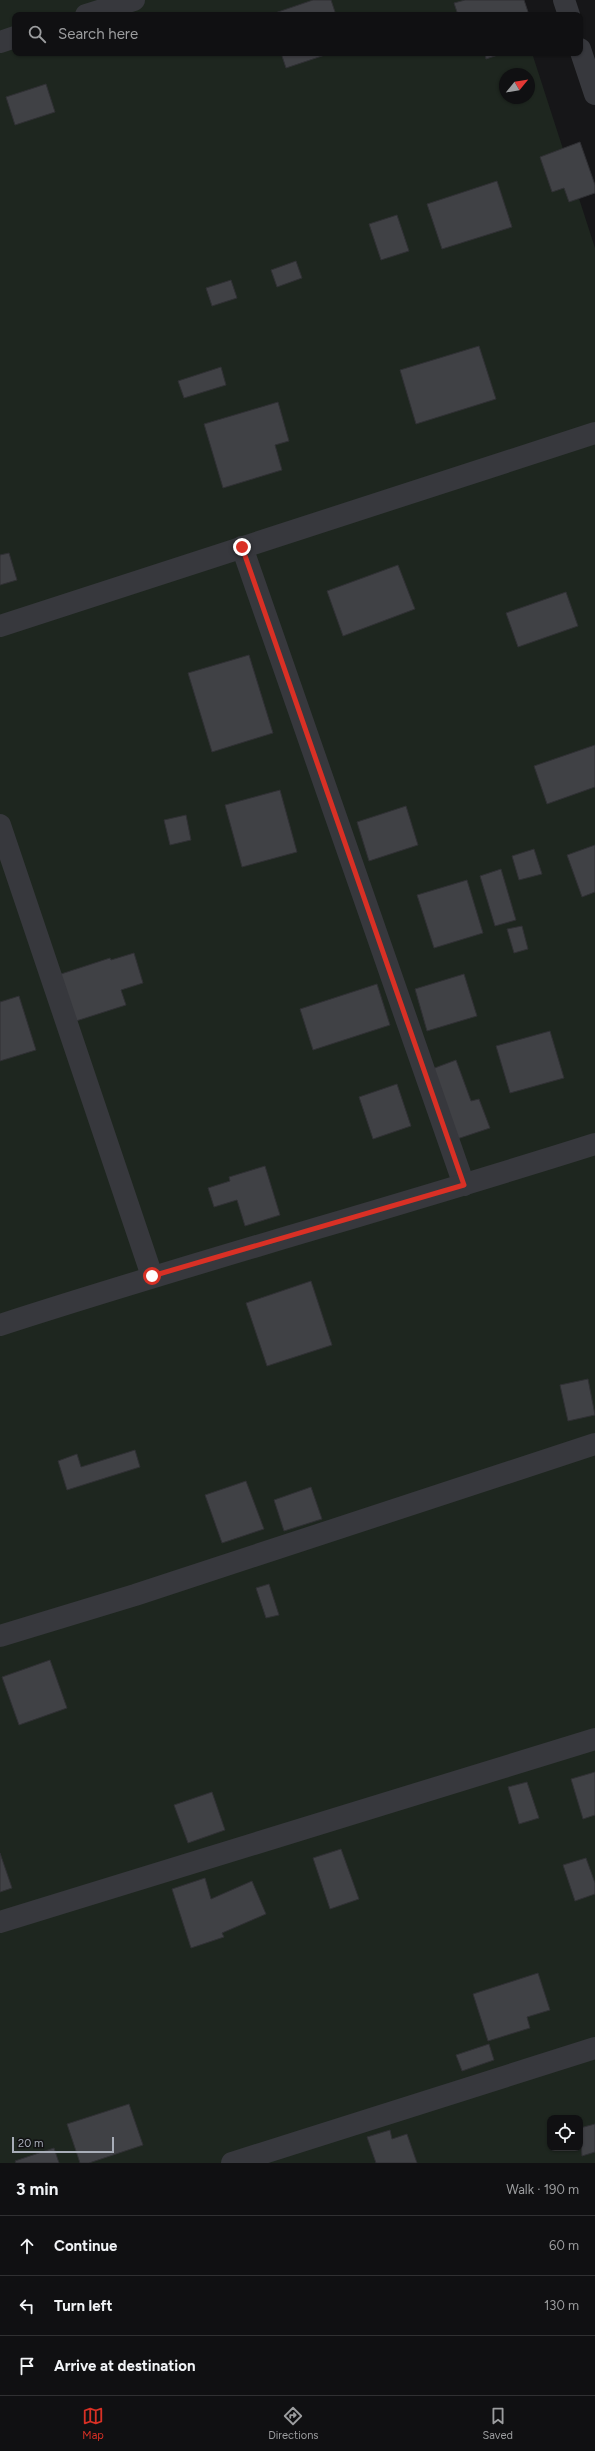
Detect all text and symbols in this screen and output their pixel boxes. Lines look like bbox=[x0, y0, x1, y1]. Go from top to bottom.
search box bbox=[12, 12, 583, 56]
icon: search bbox=[26, 23, 48, 45]
text: Search here bbox=[58, 25, 138, 43]
north arrow bbox=[499, 68, 535, 104]
route end bbox=[233, 538, 251, 556]
route start bbox=[143, 1267, 161, 1285]
map controls bbox=[547, 2115, 583, 2151]
button: locate bbox=[547, 2115, 583, 2151]
scale bar bbox=[12, 2135, 114, 2154]
text: 20 m bbox=[18, 2137, 43, 2150]
text: 3 min bbox=[16, 2179, 58, 2199]
text: Walk · 190 m bbox=[506, 2182, 579, 2197]
icon: ahead bbox=[16, 2235, 38, 2257]
text: Continue bbox=[54, 2237, 117, 2255]
text: 60 m bbox=[549, 2238, 579, 2253]
icon: left bbox=[16, 2295, 38, 2317]
text: Turn left bbox=[54, 2297, 112, 2315]
text: 130 m bbox=[544, 2298, 579, 2313]
icon: arrive bbox=[16, 2355, 38, 2377]
text: Arrive at destination bbox=[54, 2357, 195, 2375]
tab: Map bbox=[82, 2405, 104, 2442]
tab: Directions bbox=[268, 2405, 318, 2442]
tab: Saved bbox=[483, 2405, 513, 2442]

